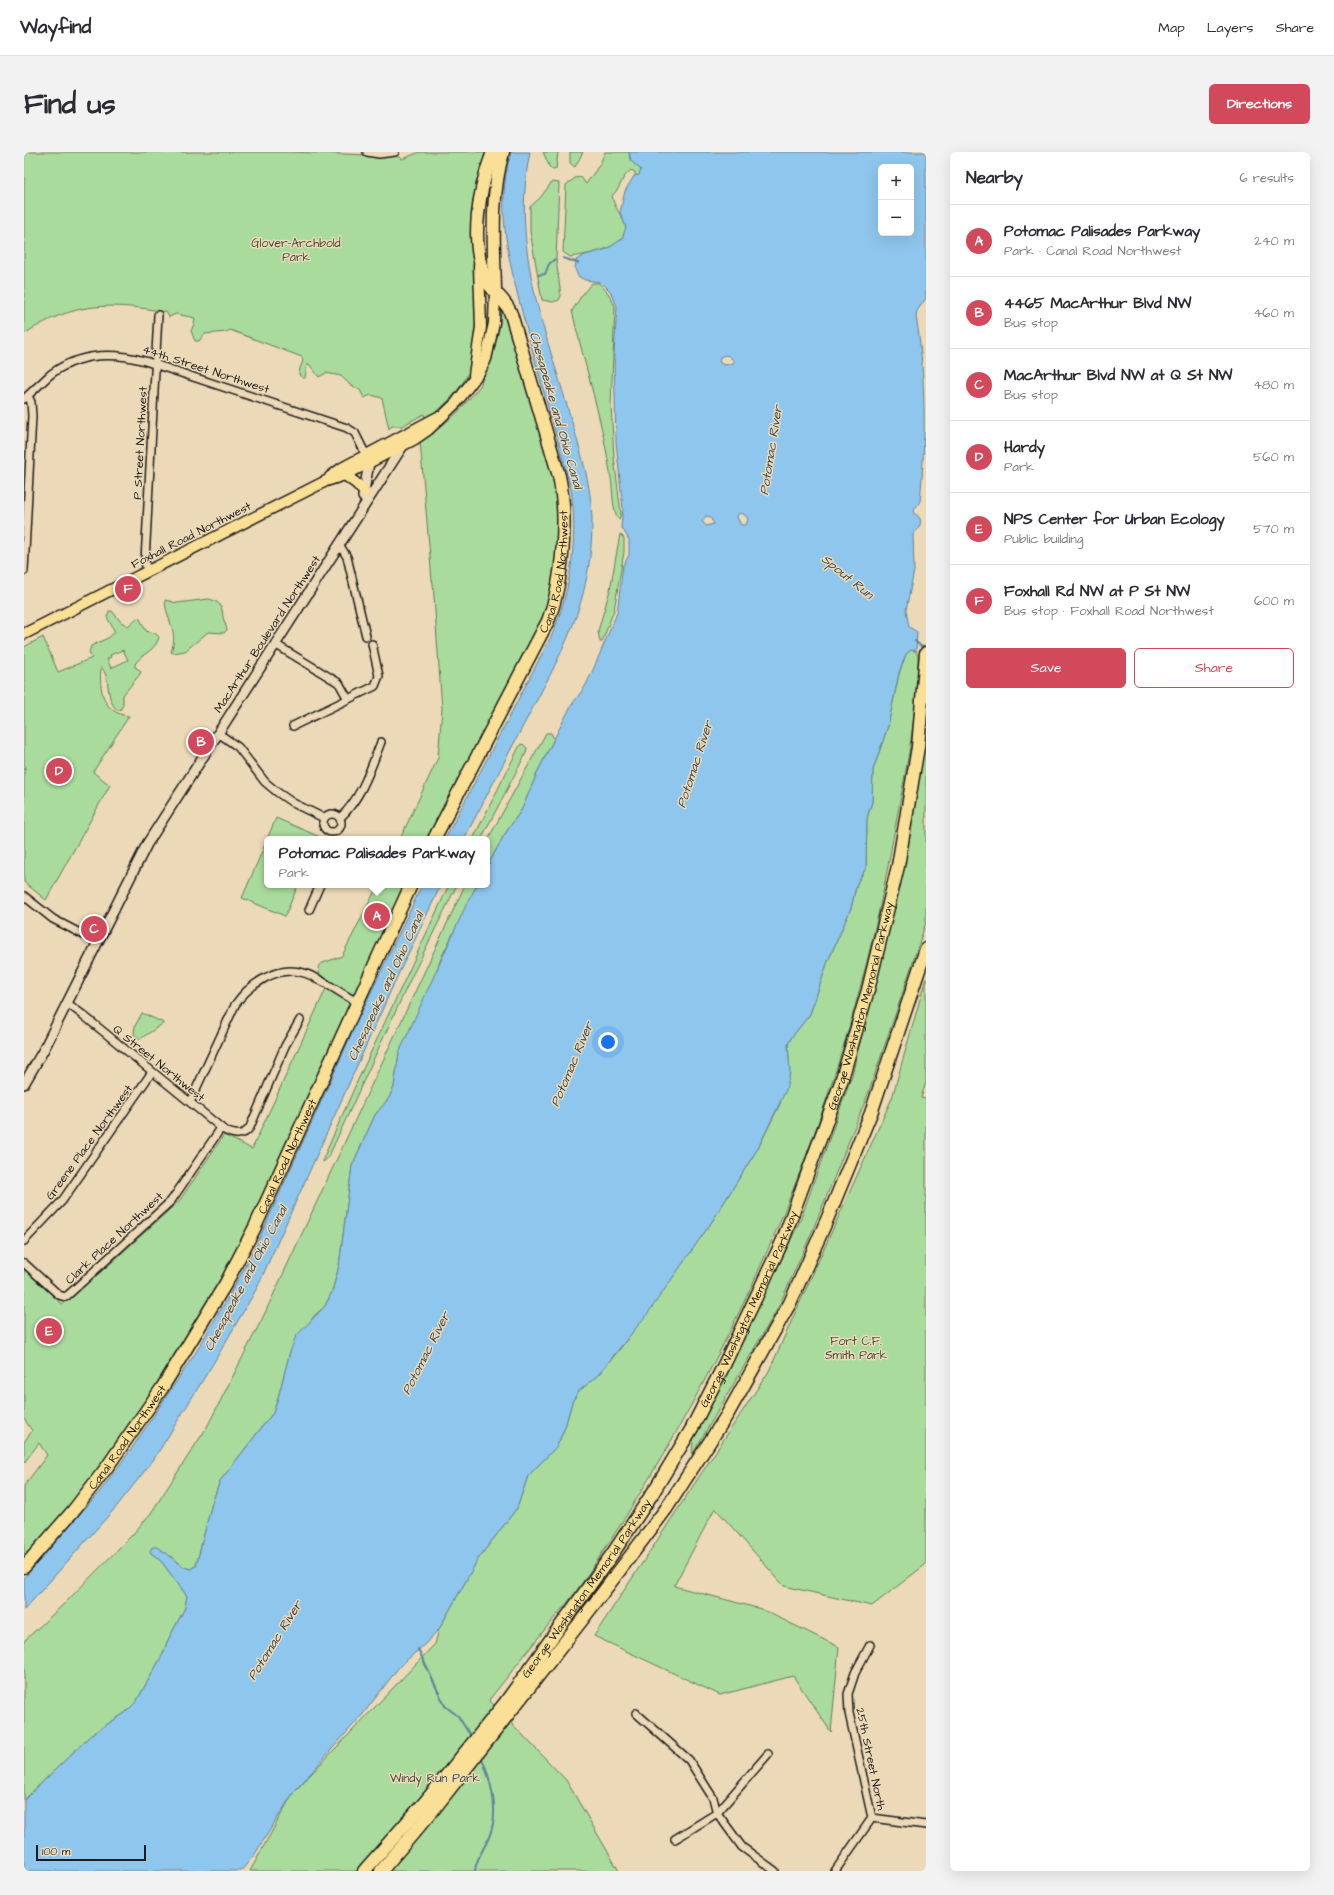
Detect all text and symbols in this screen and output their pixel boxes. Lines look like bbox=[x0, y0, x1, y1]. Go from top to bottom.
text: Wayfind bbox=[20, 14, 91, 41]
text: Map bbox=[1158, 18, 1185, 38]
text: Layers bbox=[1207, 18, 1254, 38]
text: Share bbox=[1276, 18, 1314, 38]
button: Directions bbox=[1209, 84, 1310, 124]
text: Find us bbox=[24, 85, 115, 124]
map controls bbox=[878, 164, 914, 236]
button: + bbox=[878, 164, 914, 200]
text: Nearby bbox=[966, 166, 1023, 190]
text: 6 results bbox=[1239, 169, 1294, 187]
button: − bbox=[878, 200, 914, 236]
text: Potomac Palisades Parkway bbox=[1004, 221, 1200, 242]
text: A bbox=[975, 232, 983, 250]
text: 240 m bbox=[1254, 232, 1294, 250]
park label: Glover-Archbold Park bbox=[251, 235, 341, 266]
text: Park · Canal Road Northwest bbox=[1004, 242, 1181, 260]
text: 4465 MacArthur Blvd NW bbox=[1004, 293, 1191, 314]
text: B bbox=[974, 304, 984, 322]
text: 460 m bbox=[1253, 304, 1294, 322]
text: Bus stop bbox=[1004, 314, 1058, 332]
water label: Chesapeake and Ohio Canal bbox=[525, 330, 588, 493]
street label: 44th Street Northwest bbox=[140, 341, 272, 398]
text: MacArthur Blvd NW at Q St NW bbox=[1004, 365, 1232, 386]
text: C bbox=[974, 376, 984, 394]
text: 480 m bbox=[1253, 376, 1294, 394]
street label: P Street Northwest bbox=[129, 386, 152, 500]
text: Bus stop bbox=[1004, 386, 1058, 404]
water label: Potomac River bbox=[755, 402, 787, 496]
text: Hardy bbox=[1004, 437, 1045, 458]
text: D bbox=[975, 448, 983, 466]
text: 560 m bbox=[1253, 448, 1294, 466]
text: Park bbox=[1004, 458, 1034, 476]
street label: Foxhall Road Northwest bbox=[128, 498, 254, 573]
text: NPS Center for Urban Ecology bbox=[1004, 509, 1225, 530]
street label: Canal Road Northwest bbox=[535, 510, 572, 636]
text: E bbox=[975, 520, 983, 538]
text: 570 m bbox=[1253, 520, 1294, 538]
text: Public building bbox=[1004, 530, 1083, 548]
water label: Spout Run bbox=[817, 550, 878, 604]
street label: MacArthur Boulevard Northwest bbox=[210, 552, 325, 716]
pin: F bbox=[115, 574, 141, 604]
text: Foxhall Rd NW at P St NW bbox=[1004, 581, 1190, 602]
text: F bbox=[974, 592, 984, 610]
text: 600 m bbox=[1254, 592, 1294, 610]
text: Bus stop · Foxhall Road Northwest bbox=[1004, 602, 1214, 620]
button: Save bbox=[966, 648, 1126, 688]
button: Share bbox=[1134, 648, 1294, 688]
water label: Potomac River bbox=[672, 717, 718, 810]
pin: B bbox=[188, 727, 214, 757]
pin: D bbox=[46, 756, 72, 786]
popup bbox=[264, 836, 490, 888]
text: Potomac Palisades Parkway bbox=[279, 843, 475, 864]
text: Park bbox=[279, 864, 309, 882]
street label: George Washington Memorial Parkway bbox=[823, 900, 899, 1112]
pin: A bbox=[364, 901, 390, 931]
water label: Chesapeake and Ohio Canal bbox=[343, 907, 429, 1064]
pin: C bbox=[81, 914, 107, 944]
water label: Potomac River bbox=[546, 1018, 599, 1110]
street label: Q Street Northwest bbox=[109, 1021, 208, 1106]
your location bbox=[598, 1032, 618, 1052]
street label: Greene Place Northwest bbox=[42, 1081, 137, 1203]
street label: Canal Road Northwest bbox=[254, 1096, 321, 1217]
street label: Clark Place Northwest bbox=[62, 1188, 167, 1288]
water label: Chesapeake and Ohio Canal bbox=[200, 1201, 293, 1354]
street label: George Washington Memorial Parkway bbox=[696, 1208, 803, 1411]
water label: Potomac River bbox=[397, 1307, 455, 1398]
pin: E bbox=[36, 1316, 62, 1346]
park label: Fort C.F. Smith Park bbox=[825, 1333, 888, 1364]
street label: Canal Road Northwest bbox=[85, 1382, 171, 1493]
street label: George Washington Memorial Parkway bbox=[518, 1495, 657, 1682]
water label: Potomac River bbox=[243, 1596, 307, 1684]
street label: 25th Street North bbox=[851, 1706, 890, 1812]
park label: Windy Run Park bbox=[390, 1770, 481, 1788]
scale bar bbox=[36, 1843, 146, 1862]
text: 100 m bbox=[42, 1844, 70, 1859]

